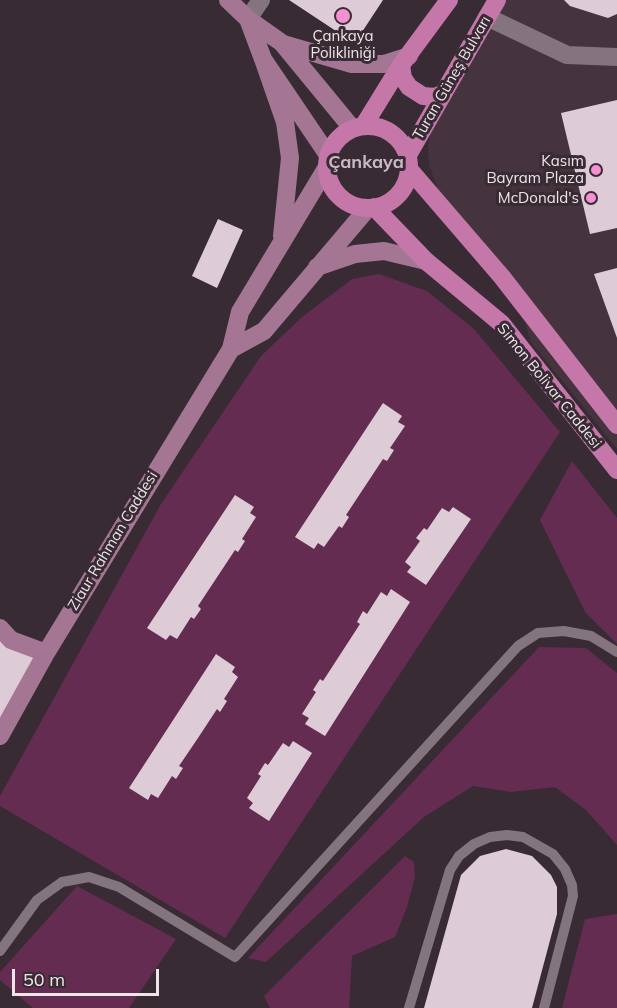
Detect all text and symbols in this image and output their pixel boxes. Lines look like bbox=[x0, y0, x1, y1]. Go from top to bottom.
marker: Çankaya Polikliniği bbox=[334, 7, 352, 25]
street label: Turan Güneş Bulvarı bbox=[409, 13, 495, 143]
place label: Çankaya Polikliniği bbox=[311, 27, 375, 62]
district label: Çankaya bbox=[328, 152, 404, 174]
place label: Kasım Bayram Plaza bbox=[486, 152, 584, 187]
marker: Kasım Bayram Plaza bbox=[589, 163, 603, 177]
place label: McDonald's bbox=[498, 189, 579, 207]
marker: McDonald's bbox=[584, 191, 598, 205]
street label: Simon Bolivar Caddesi bbox=[493, 320, 605, 452]
street label: Ziaur Rahman Caddesi bbox=[64, 468, 162, 614]
scale bar bbox=[15, 957, 162, 995]
text: 50 m bbox=[23, 968, 65, 991]

